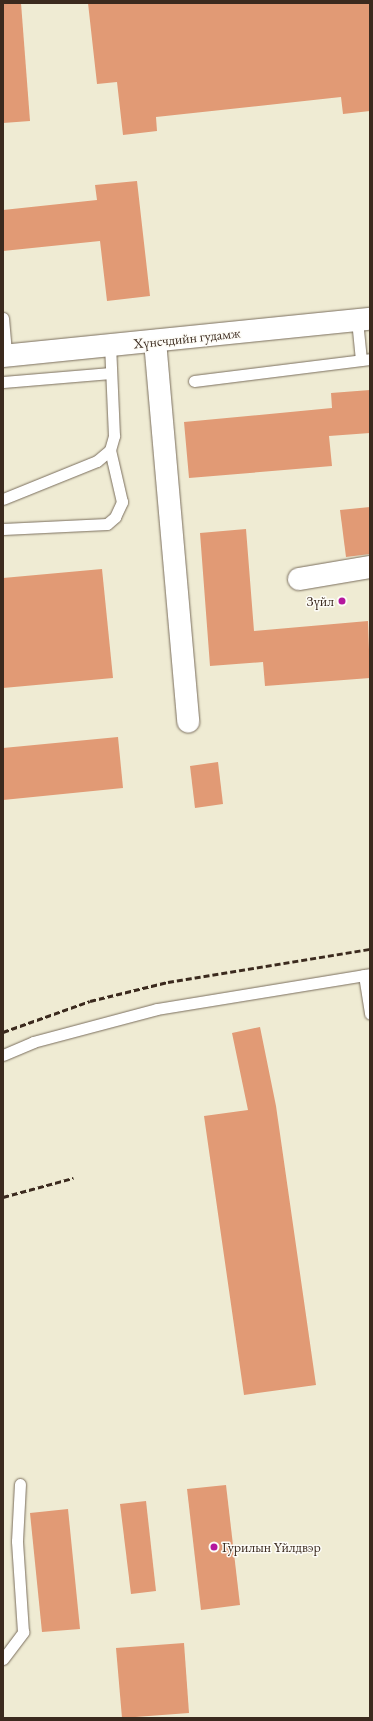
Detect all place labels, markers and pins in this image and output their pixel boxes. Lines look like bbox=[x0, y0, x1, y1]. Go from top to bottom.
place label: Зүйл bbox=[307, 593, 334, 609]
marker: Зүйл bbox=[337, 596, 347, 606]
place label: Гурилын Үйлдвэр bbox=[222, 1539, 321, 1555]
marker: Гурилын Үйлдвэр bbox=[209, 1542, 219, 1552]

